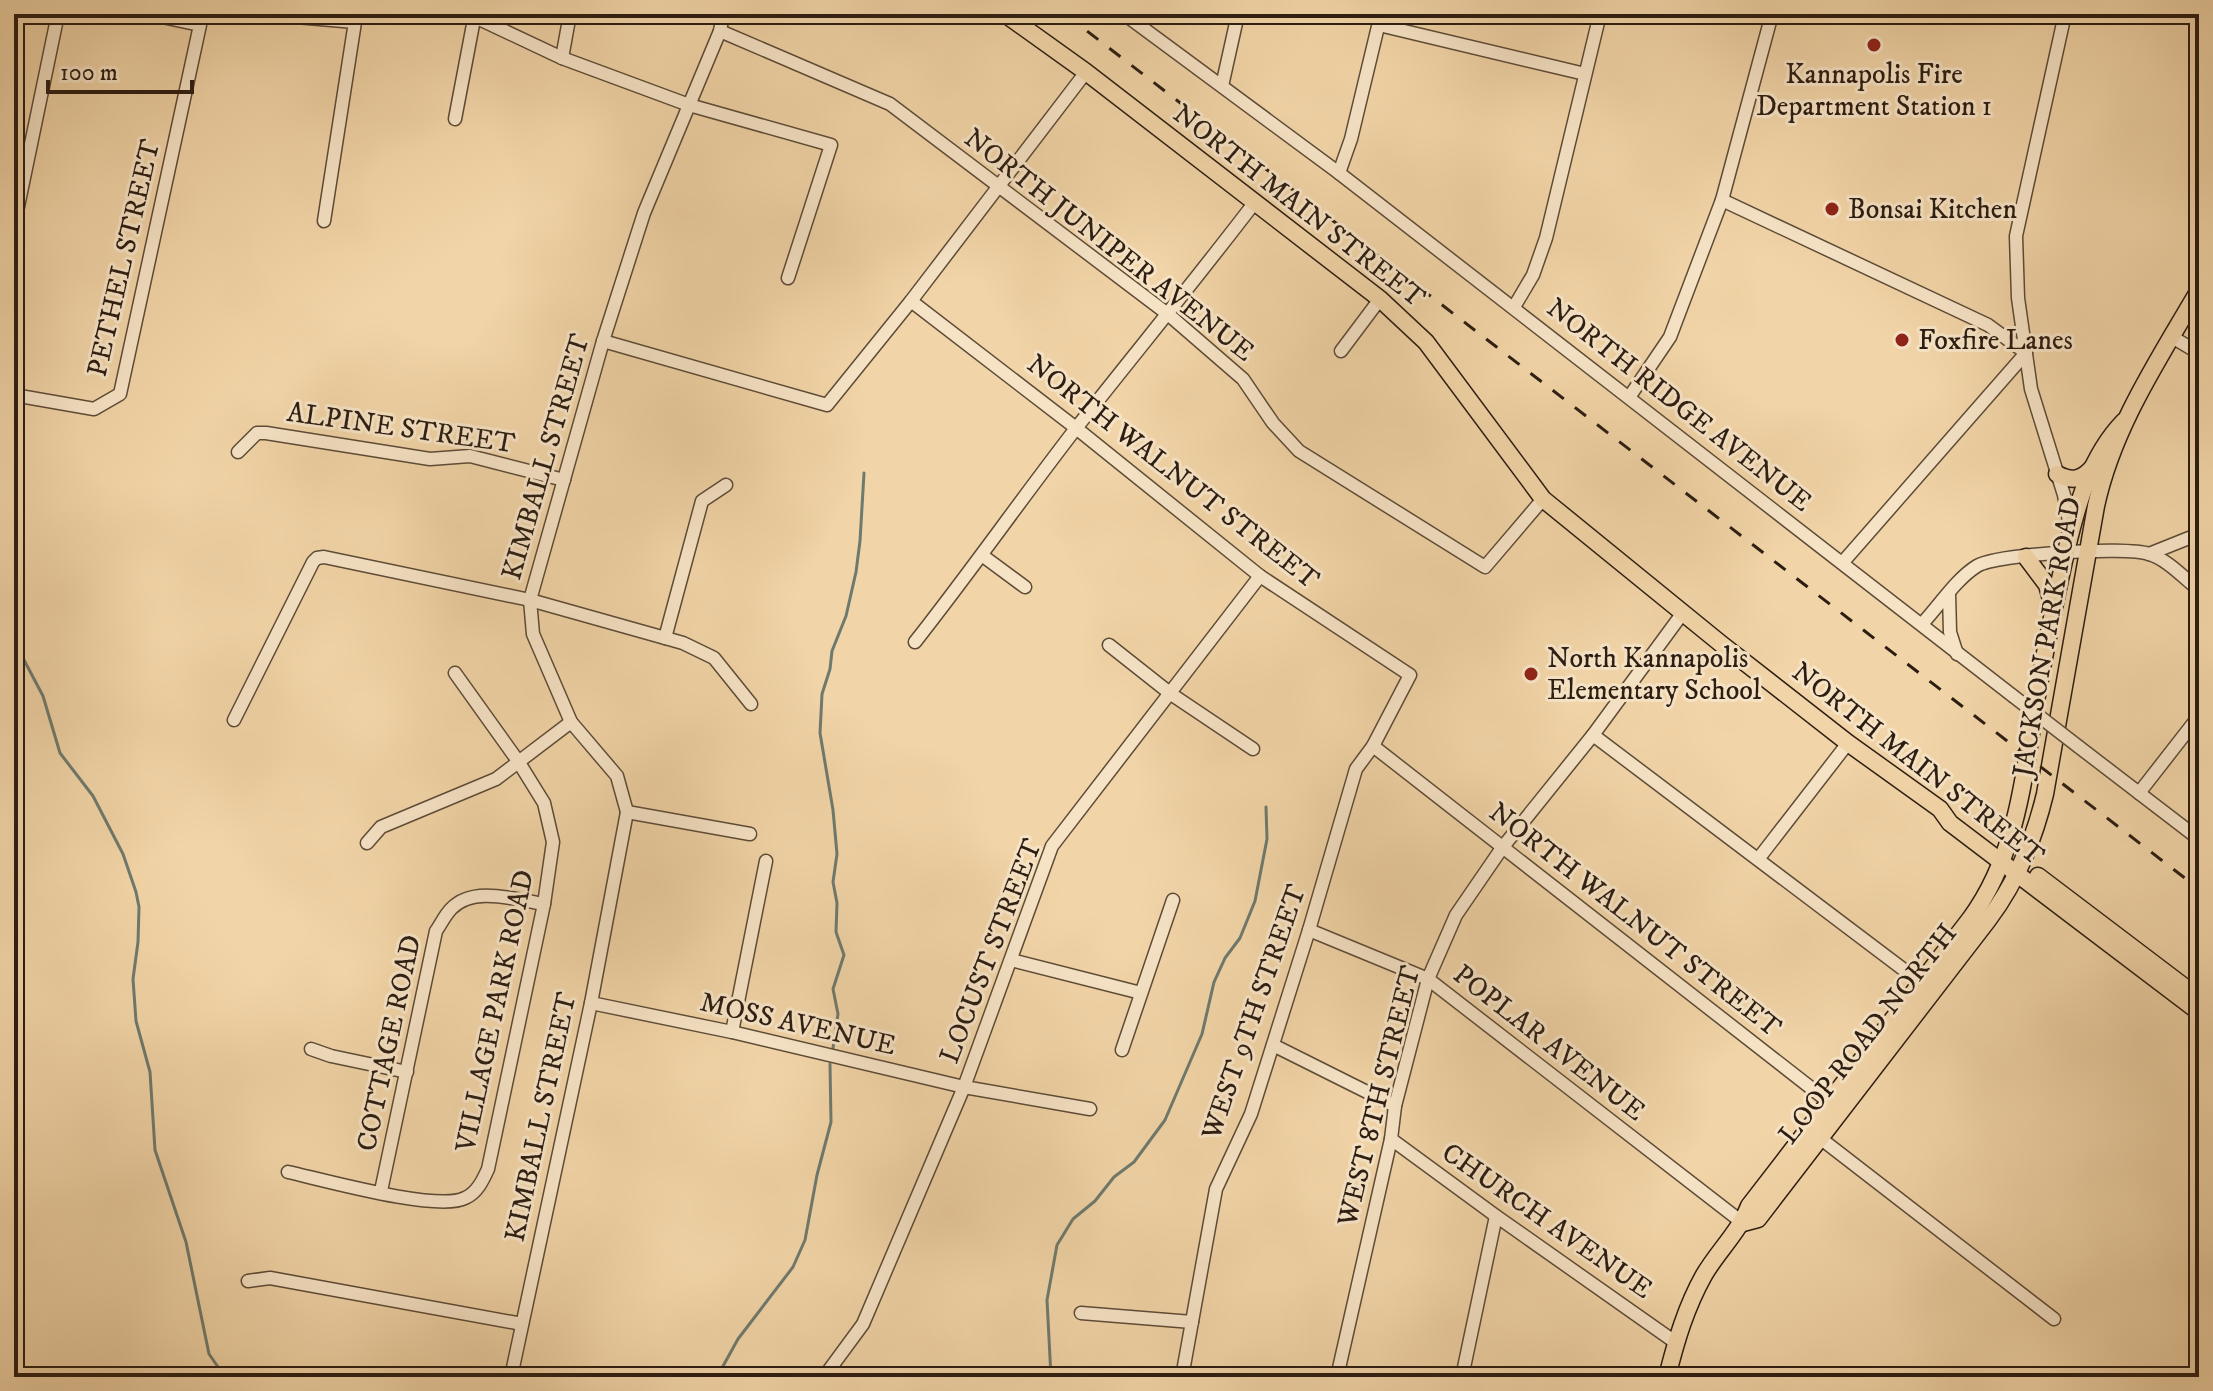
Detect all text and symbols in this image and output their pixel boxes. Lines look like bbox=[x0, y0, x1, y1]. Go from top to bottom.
marker: Kannapolis Fire Department Station 1 bbox=[1865, 36, 1883, 54]
scale bar bbox=[48, 44, 192, 94]
place label: Kannapolis Fire Department Station 1 bbox=[1756, 57, 1992, 124]
text: 100 m bbox=[60, 58, 118, 88]
street label: NORTH MAIN STREET bbox=[1166, 96, 1432, 316]
street label: NORTH JUNIPER AVENUE bbox=[957, 121, 1261, 369]
street label: PETHEL STREET bbox=[80, 136, 168, 380]
place label: Bonsai Kitchen bbox=[1848, 192, 2017, 227]
marker: Bonsai Kitchen bbox=[1823, 200, 1841, 218]
street label: NORTH RIDGE AVENUE bbox=[1539, 291, 1819, 519]
place label: Foxfire Lanes bbox=[1918, 323, 2073, 358]
street label: KIMBALL STREET bbox=[494, 330, 598, 584]
marker: Foxfire Lanes bbox=[1893, 331, 1911, 349]
street label: NORTH WALNUT STREET bbox=[1020, 347, 1326, 597]
street label: ALPINE STREET bbox=[285, 395, 517, 461]
street label: JACKSON PARK ROAD bbox=[2005, 494, 2089, 783]
place label: North Kannapolis Elementary School bbox=[1547, 641, 1762, 708]
street label: NORTH MAIN STREET bbox=[1785, 654, 2051, 874]
marker: North Kannapolis Elementary School bbox=[1522, 665, 1540, 683]
street label: NORTH WALNUT STREET bbox=[1482, 795, 1788, 1045]
street label: LOCUST STREET bbox=[932, 834, 1050, 1068]
street label: VILLAGE PARK ROAD bbox=[448, 867, 542, 1156]
street label: WEST 9TH STREET bbox=[1194, 880, 1314, 1145]
street label: LOOP ROAD NORTH bbox=[1771, 917, 1965, 1151]
street label: COTTAGE ROAD bbox=[349, 932, 429, 1154]
street label: POPLAR AVENUE bbox=[1446, 957, 1652, 1129]
street label: WEST 8TH STREET bbox=[1329, 962, 1428, 1231]
street label: MOSS AVENUE bbox=[697, 984, 899, 1064]
street label: KIMBALL STREET bbox=[497, 989, 585, 1245]
street label: CHURCH AVENUE bbox=[1435, 1135, 1659, 1307]

